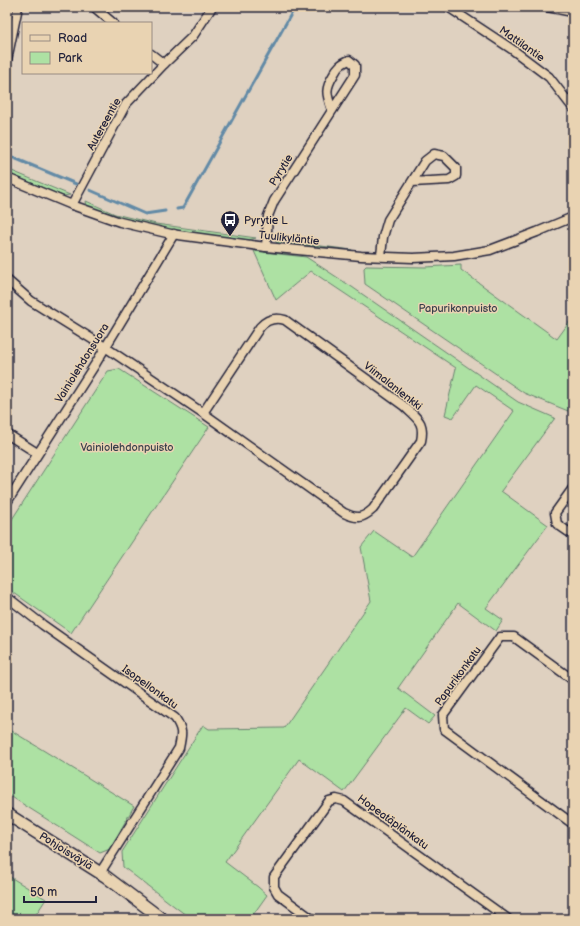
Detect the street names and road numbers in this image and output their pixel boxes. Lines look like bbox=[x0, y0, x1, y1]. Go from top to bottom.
street label: Mattilantie bbox=[497, 24, 548, 65]
street label: Autereentie bbox=[84, 95, 124, 152]
street label: Pyrytie bbox=[266, 152, 296, 188]
street label: Tuulikyläntie bbox=[258, 228, 320, 248]
street label: Vainiolehdonsuora bbox=[52, 321, 112, 405]
street label: Viimalanlenkki bbox=[361, 359, 425, 413]
street label: Papurikonkatu bbox=[432, 644, 484, 708]
street label: Isopellonkatu bbox=[119, 662, 181, 712]
street label: Hopeatäplänkatu bbox=[355, 792, 431, 852]
street label: Pohjoisväylä bbox=[37, 829, 95, 873]

